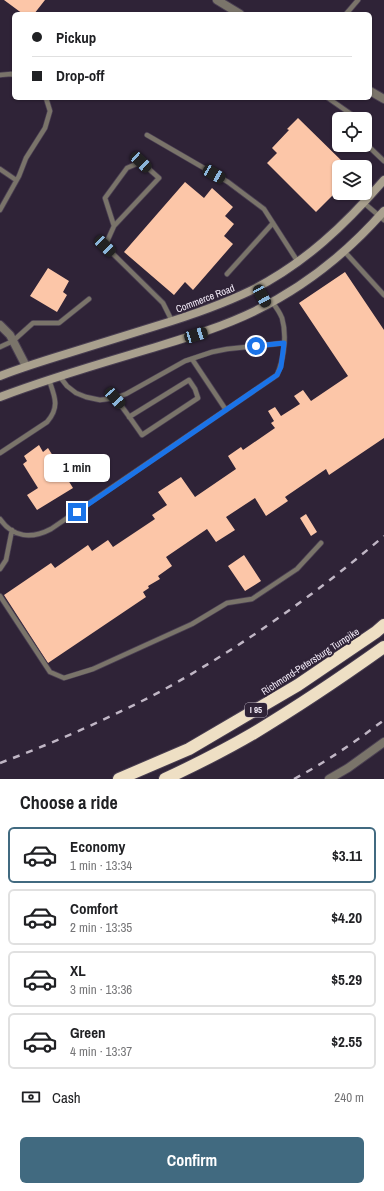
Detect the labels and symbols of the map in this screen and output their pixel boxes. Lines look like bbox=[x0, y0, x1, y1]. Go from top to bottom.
car bbox=[128, 149, 154, 175]
car bbox=[201, 163, 227, 185]
car bbox=[92, 233, 118, 259]
street label: Commerce Road bbox=[174, 281, 236, 316]
car bbox=[251, 283, 273, 309]
car bbox=[183, 326, 209, 344]
route start bbox=[247, 337, 265, 355]
car bbox=[103, 385, 127, 411]
callout: 1 min bbox=[44, 454, 110, 482]
route end bbox=[68, 503, 86, 521]
street label: Richmond-Petersburg Turnpike bbox=[259, 625, 362, 698]
road number: I 95 bbox=[245, 703, 267, 717]

